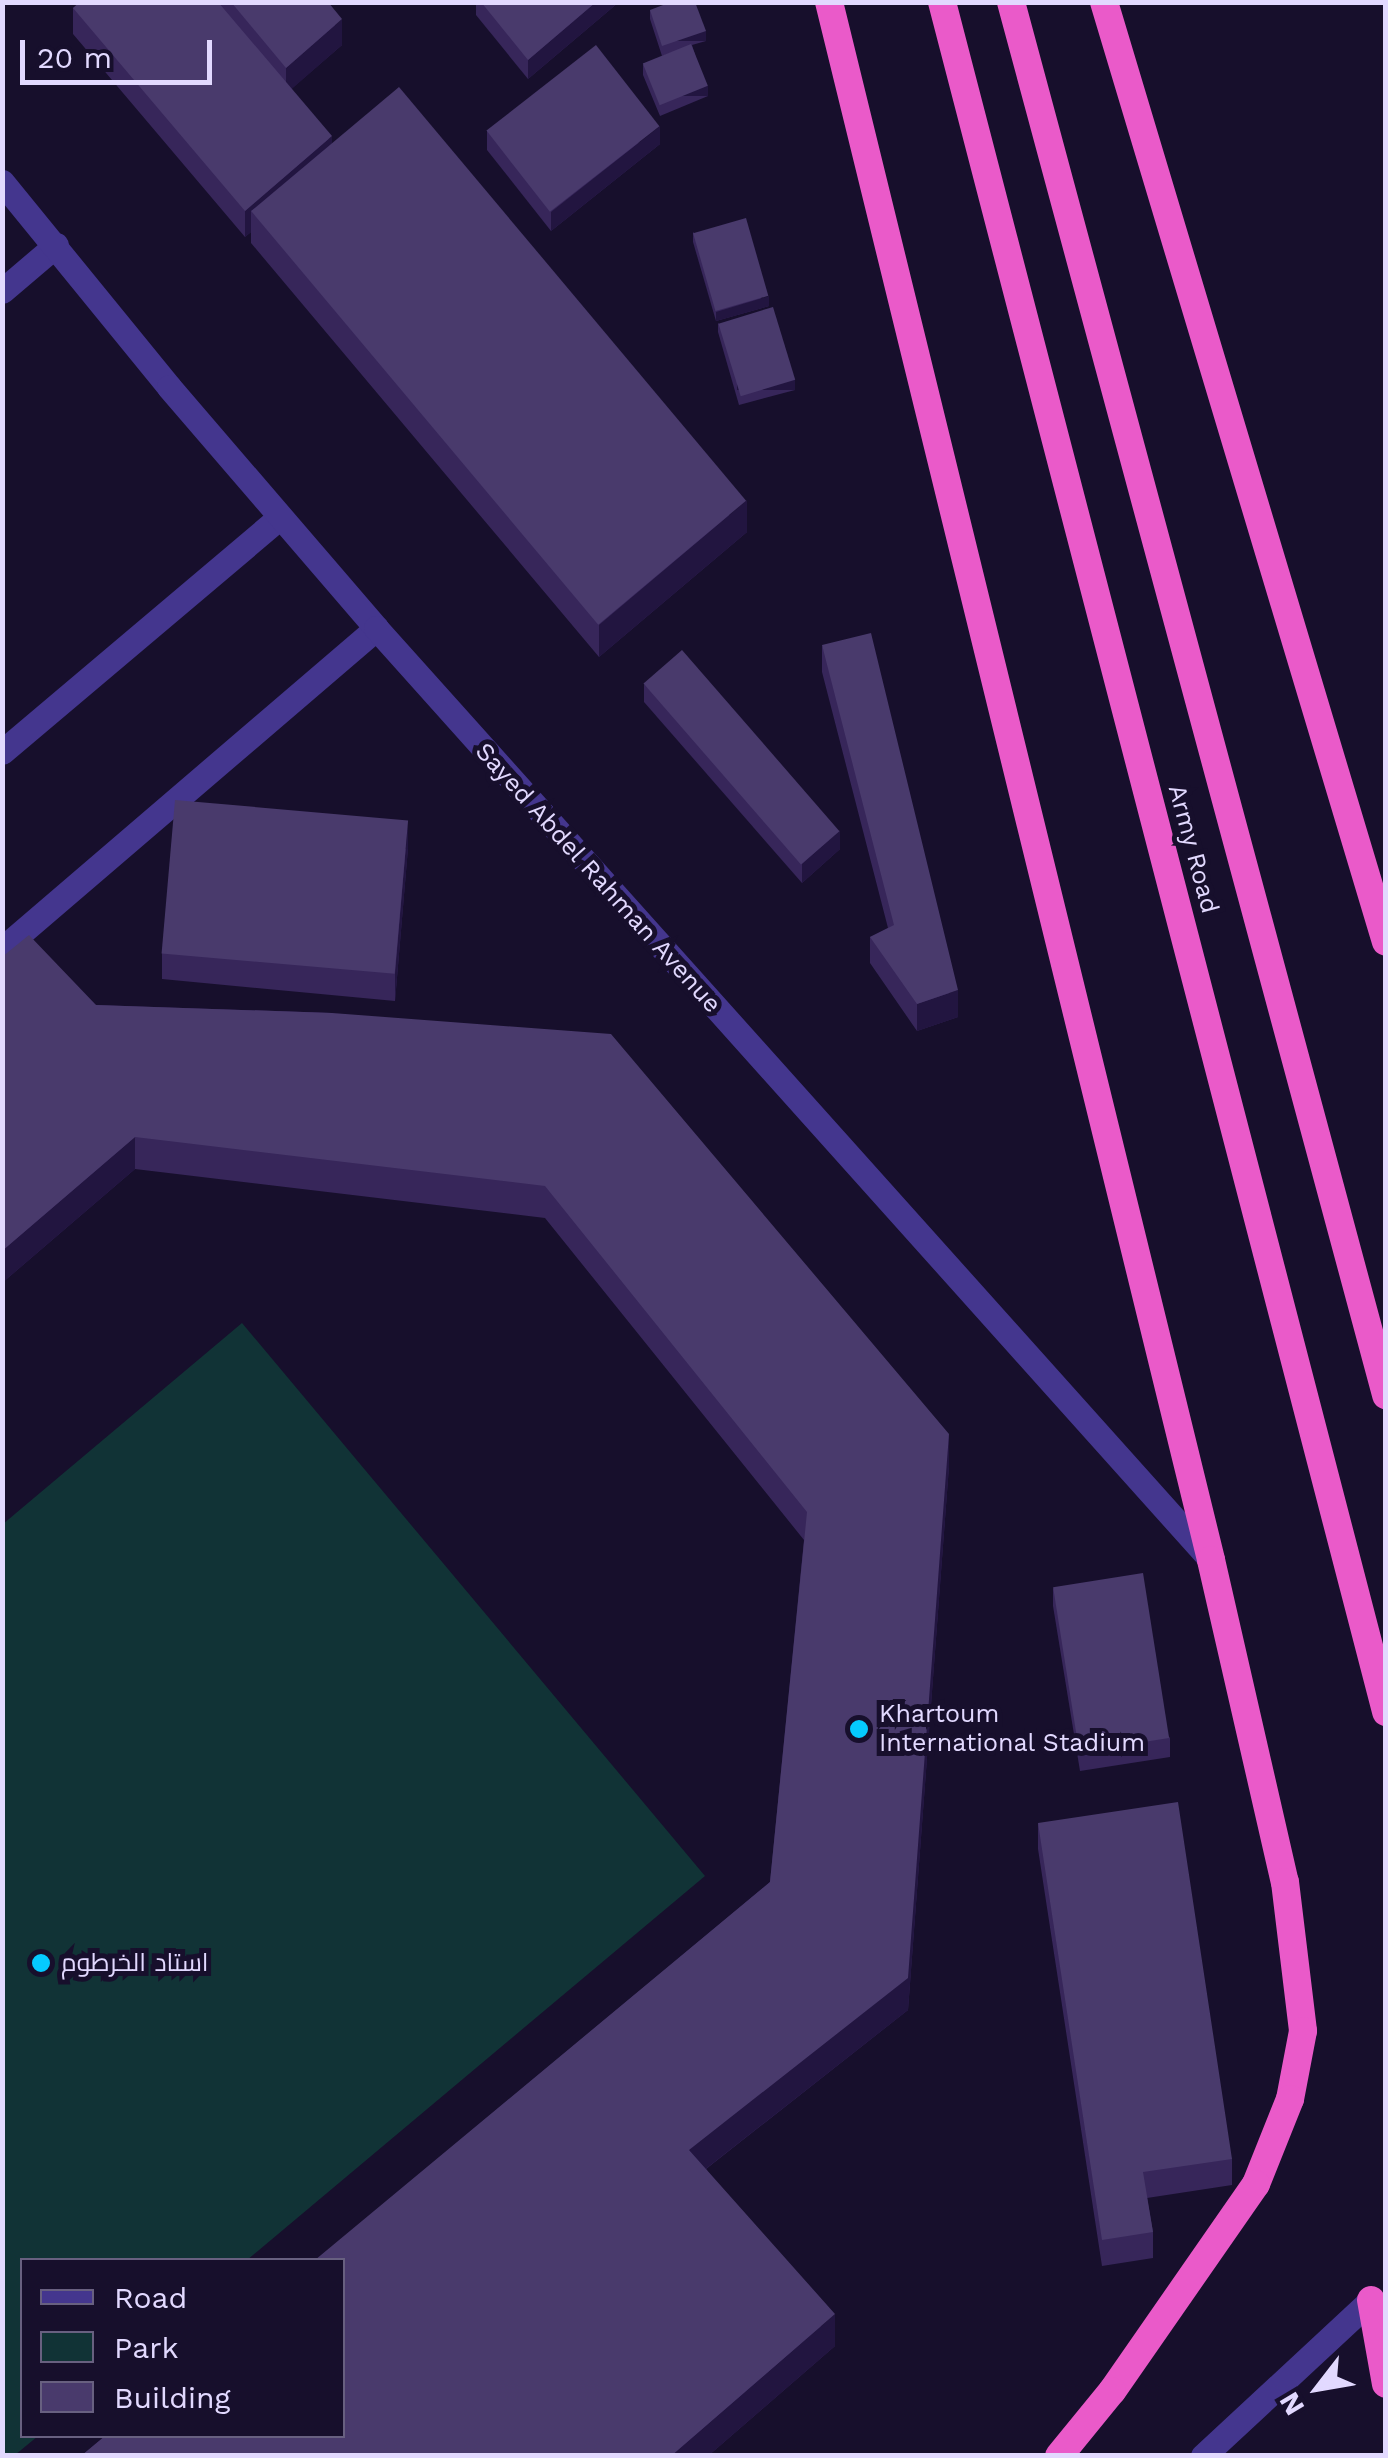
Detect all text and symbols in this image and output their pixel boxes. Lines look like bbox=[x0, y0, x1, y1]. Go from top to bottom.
scale bar bbox=[25, 20, 218, 82]
text: 20 m bbox=[37, 40, 112, 75]
street label: Sayed Abdel Rahman Avenue bbox=[468, 736, 728, 1020]
street label: Army Road bbox=[1161, 781, 1225, 917]
place label: Khartoum International Stadium bbox=[879, 1700, 1146, 1759]
marker: Khartoum International Stadium bbox=[848, 1718, 870, 1740]
place label: استاد الخرطوم bbox=[61, 1948, 209, 1978]
marker: استاد الخرطوم bbox=[30, 1952, 52, 1974]
legend bbox=[20, 2258, 345, 2438]
text: Road bbox=[114, 2280, 187, 2315]
text: Park bbox=[114, 2330, 179, 2365]
north arrow bbox=[1268, 2338, 1368, 2438]
text: Building bbox=[114, 2380, 231, 2415]
text: N bbox=[1272, 2386, 1311, 2421]

